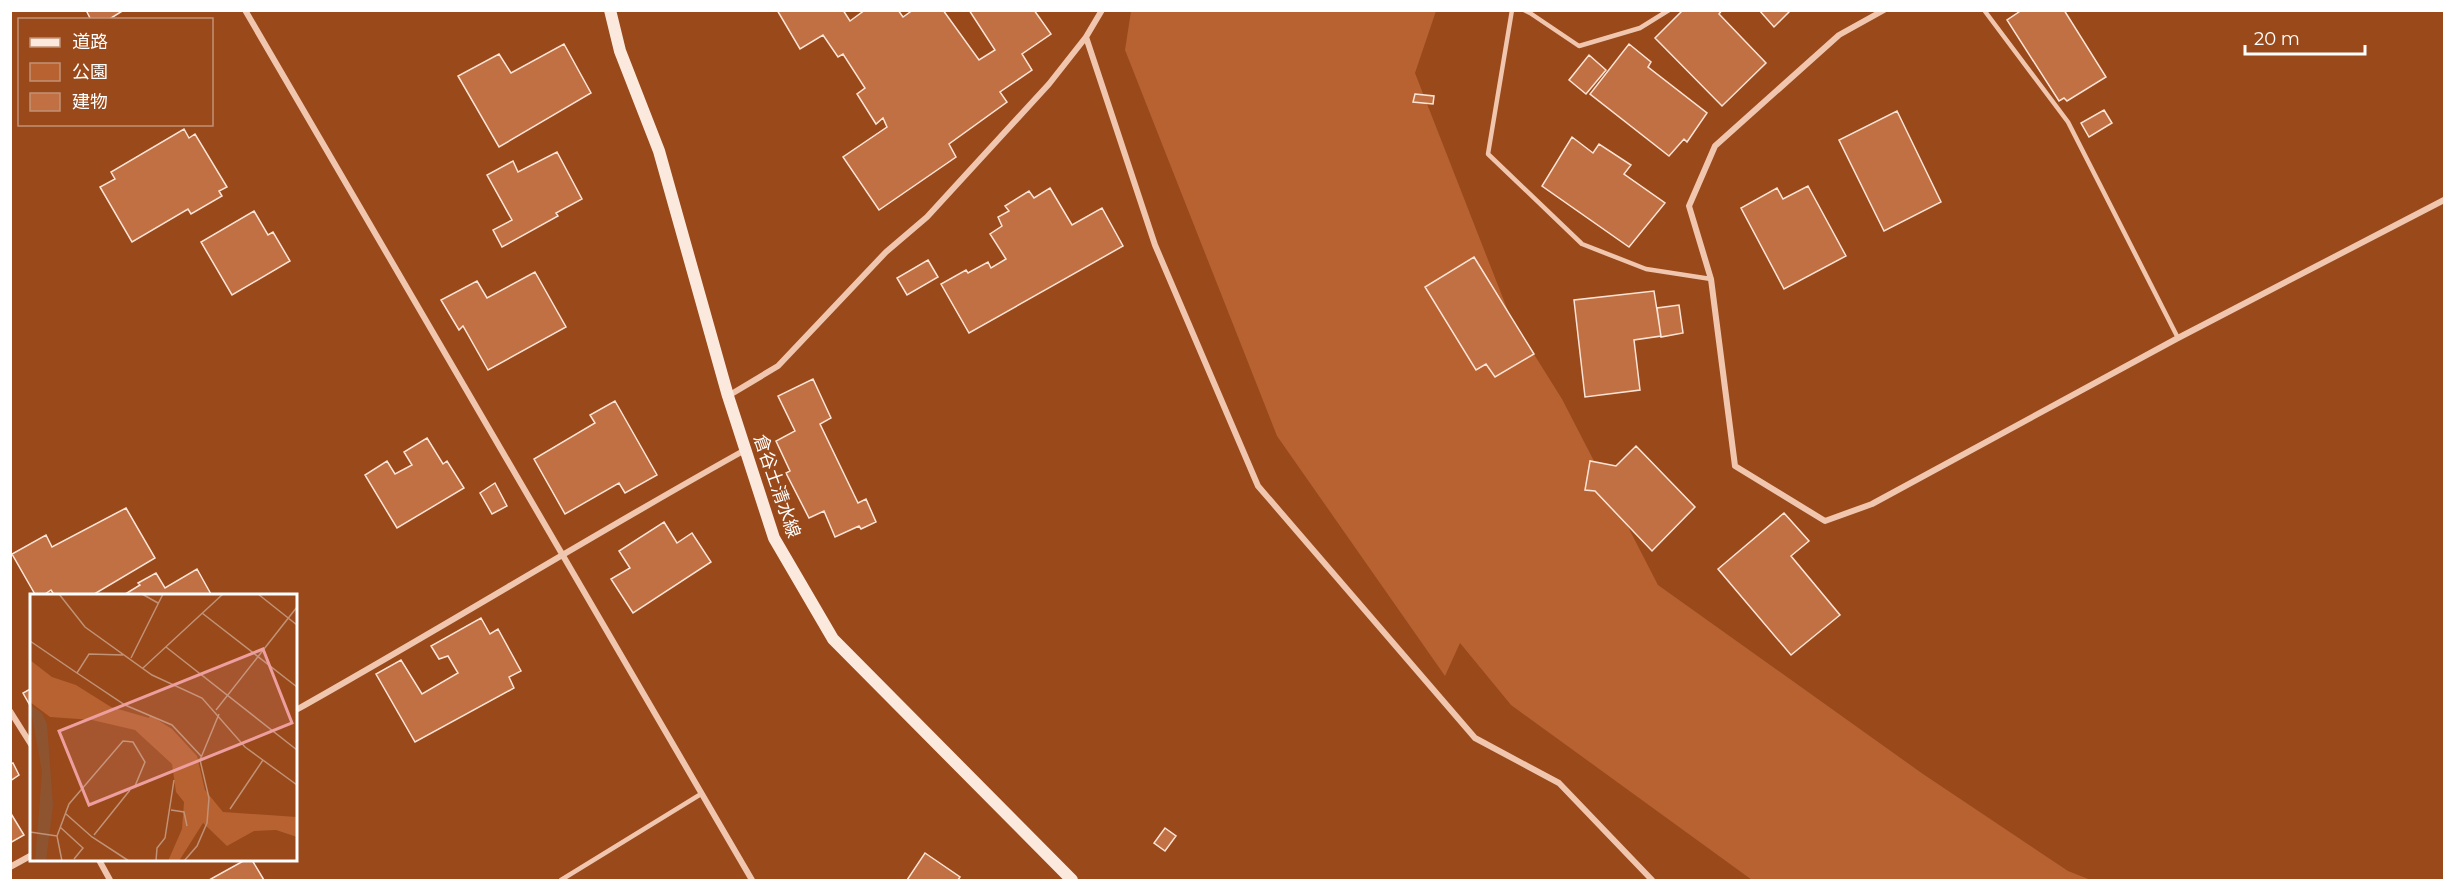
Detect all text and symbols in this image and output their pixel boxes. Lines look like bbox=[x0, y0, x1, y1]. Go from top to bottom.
legend bbox=[18, 18, 213, 126]
scale bar bbox=[2245, 18, 2365, 56]
text: 20 m bbox=[2254, 28, 2300, 50]
text: 道路 bbox=[72, 31, 108, 53]
text: 公園 bbox=[72, 61, 108, 83]
text: 建物 bbox=[72, 91, 108, 113]
street label: 倉谷土清水線 bbox=[749, 431, 805, 541]
inset map bbox=[30, 594, 297, 861]

